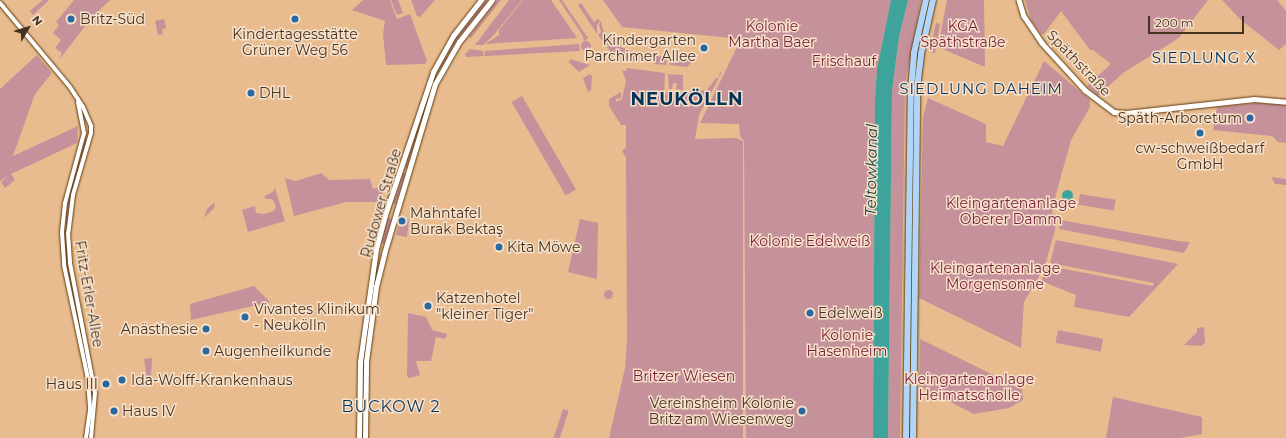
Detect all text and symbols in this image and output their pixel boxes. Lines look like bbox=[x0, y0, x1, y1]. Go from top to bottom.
north arrow bbox=[8, 8, 48, 48]
scale bar bbox=[1150, 8, 1246, 34]
place label: Britz-Süd bbox=[80, 11, 145, 27]
text: N bbox=[29, 13, 46, 28]
marker: Britz-Süd bbox=[65, 13, 77, 25]
marker: Kindertagesstätte Grüner Weg 56 bbox=[290, 14, 300, 24]
text: 200 m bbox=[1155, 15, 1194, 30]
park label: Kolonie Martha Baer bbox=[728, 18, 816, 50]
park label: KGA Späthstraße bbox=[920, 18, 1006, 50]
place label: Kindertagesstätte Grüner Weg 56 bbox=[232, 26, 358, 58]
street label: Späthstraße bbox=[1043, 27, 1115, 99]
place label: Kindergarten Parchimer Allee bbox=[584, 32, 696, 64]
marker: Kindergarten Parchimer Allee bbox=[699, 43, 709, 53]
district label: SIEDLUNG X bbox=[1152, 49, 1256, 67]
park label: Frischauf bbox=[812, 53, 876, 69]
district label: SIEDLUNG DAHEIM bbox=[899, 80, 1063, 98]
place label: DHL bbox=[259, 85, 290, 101]
marker: DHL bbox=[246, 88, 256, 98]
district label: NEUKÖLLN bbox=[631, 88, 743, 110]
place label: Späth-Arboretum bbox=[1118, 110, 1242, 126]
marker: Späth-Arboretum bbox=[1245, 113, 1255, 123]
water label: Teltowkanal bbox=[861, 124, 881, 216]
marker: cw-schweißbedarf GmbH bbox=[1195, 128, 1205, 138]
place label: cw-schweißbedarf GmbH bbox=[1136, 140, 1264, 172]
street label: Rudower Straße bbox=[357, 146, 405, 260]
park label: Kleingartenanlage Oberer Damm bbox=[946, 195, 1076, 228]
place label: Mahntafel Burak Bektaş bbox=[410, 205, 503, 238]
marker: Mahntafel Burak Bektaş bbox=[397, 216, 407, 226]
park label: Kolonie Edelweiß bbox=[750, 233, 870, 249]
street label: Fritz-Erler-Allee bbox=[71, 239, 107, 349]
place label: Kita Möwe bbox=[507, 239, 580, 255]
marker: Kita Möwe bbox=[494, 242, 504, 252]
park label: Kleingartenanlage Morgensonne bbox=[930, 260, 1060, 292]
place label: Katzenhotel "kleiner Tiger" bbox=[436, 290, 533, 322]
place label: Vivantes Klinikum - Neukölln bbox=[254, 301, 380, 334]
marker: Katzenhotel "kleiner Tiger" bbox=[423, 301, 433, 311]
place label: Edelweiß bbox=[818, 305, 883, 321]
marker: Edelweiß bbox=[805, 308, 815, 318]
marker: Vivantes Klinikum - Neukölln bbox=[239, 311, 251, 323]
place label: Anästhesie bbox=[121, 321, 198, 337]
marker: Anästhesie bbox=[201, 324, 211, 334]
park label: Kolonie Hasenheim bbox=[807, 327, 887, 360]
place label: Augenheilkunde bbox=[214, 343, 331, 359]
marker: Augenheilkunde bbox=[201, 346, 211, 356]
park label: Britzer Wiesen bbox=[633, 368, 735, 384]
park label: Kleingartenanlage Heimatscholle bbox=[904, 371, 1034, 404]
place label: Ida-Wolff-Krankenhaus bbox=[131, 372, 293, 388]
marker: Ida-Wolff-Krankenhaus bbox=[116, 374, 128, 386]
place label: Haus III bbox=[46, 376, 98, 392]
marker: Haus III bbox=[101, 379, 111, 389]
place label: Vereinsheim Kolonie Britz am Wiesenweg bbox=[649, 395, 794, 428]
district label: BUCKOW 2 bbox=[342, 397, 440, 417]
place label: Haus IV bbox=[122, 403, 175, 419]
marker: Haus IV bbox=[109, 406, 119, 416]
marker: Vereinsheim Kolonie Britz am Wiesenweg bbox=[797, 406, 807, 416]

